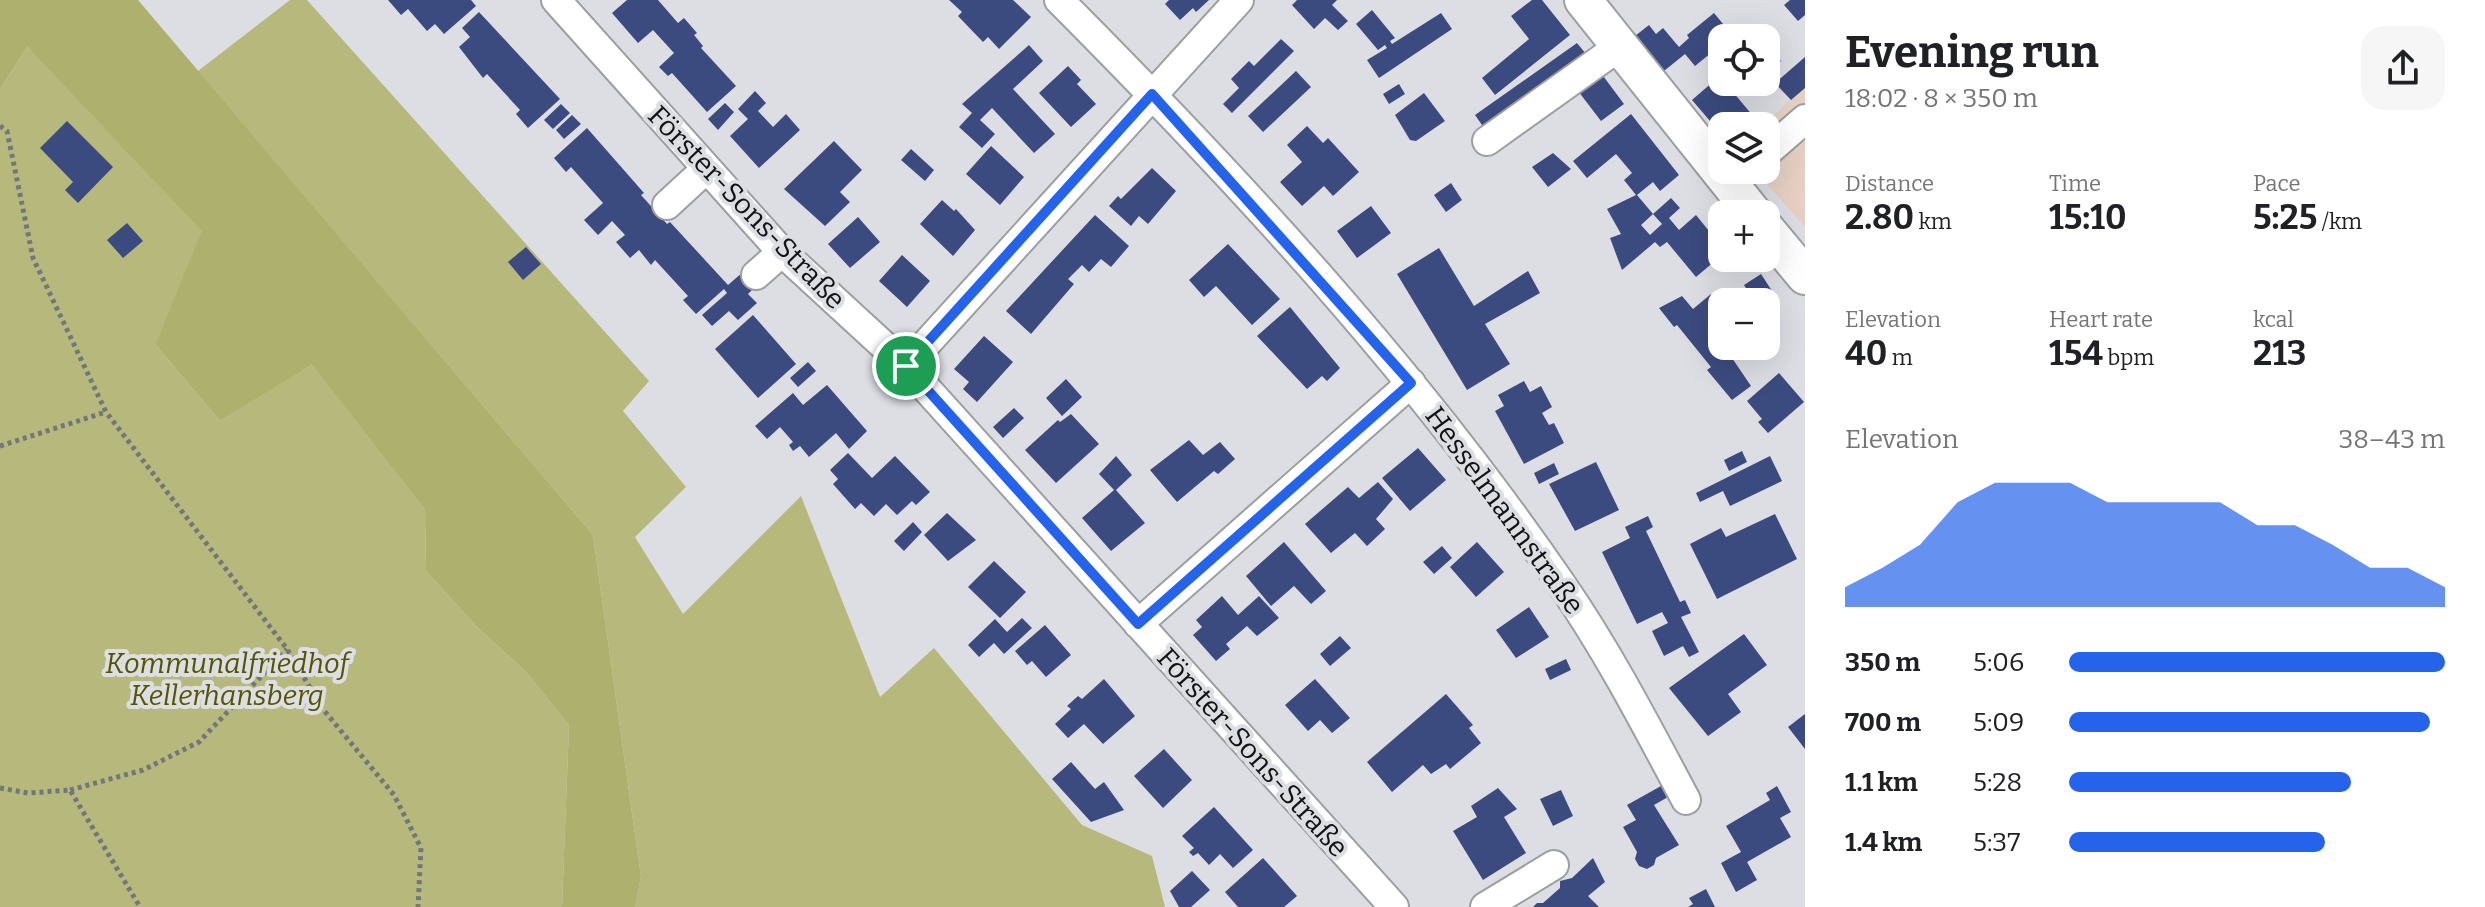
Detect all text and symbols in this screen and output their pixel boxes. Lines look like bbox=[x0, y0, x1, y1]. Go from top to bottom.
map controls bbox=[1708, 24, 1780, 360]
button: locate bbox=[1708, 24, 1780, 96]
text: Evening run bbox=[1845, 26, 2099, 79]
button: share bbox=[2361, 26, 2445, 110]
text: 18:02 · 8 × 350 m bbox=[1845, 83, 2038, 114]
street label: Förster-Sons-Straße bbox=[641, 99, 852, 316]
button: layers bbox=[1708, 112, 1780, 184]
text: Distance bbox=[1845, 170, 1934, 197]
text: Time bbox=[2049, 170, 2101, 197]
text: Pace bbox=[2253, 170, 2301, 197]
text: 2.80 bbox=[1845, 197, 1914, 238]
text: 15:10 bbox=[2049, 197, 2127, 238]
text: 5:25 bbox=[2253, 197, 2317, 238]
button: + bbox=[1708, 200, 1780, 272]
text: km bbox=[1914, 208, 1952, 235]
text: /km bbox=[2317, 208, 2362, 235]
button: − bbox=[1708, 288, 1780, 360]
text: Elevation bbox=[1845, 306, 1941, 333]
text: Heart rate bbox=[2049, 306, 2153, 333]
text: kcal bbox=[2253, 306, 2294, 333]
pin bbox=[872, 332, 940, 400]
text: 40 bbox=[1845, 333, 1887, 374]
text: 154 bbox=[2049, 333, 2103, 374]
text: 213 bbox=[2253, 333, 2306, 374]
icon: arrive bbox=[884, 344, 928, 388]
text: m bbox=[1887, 344, 1913, 371]
text: bpm bbox=[2103, 344, 2154, 371]
street label: Hesselmannstraße bbox=[1418, 400, 1591, 620]
text: Elevation bbox=[1845, 424, 1958, 455]
text: 38–43 m bbox=[2338, 424, 2445, 455]
street label: Förster-Sons-Straße bbox=[1150, 641, 1355, 863]
park label: Kommunalfriedhof Kellerhansberg bbox=[105, 647, 353, 712]
text: 350 m bbox=[1845, 647, 1920, 678]
text: 5:06 bbox=[1973, 647, 2024, 678]
text: 700 m bbox=[1845, 707, 1921, 738]
text: 5:09 bbox=[1973, 707, 2024, 738]
text: 1.1 km bbox=[1845, 767, 1918, 798]
text: 5:28 bbox=[1973, 767, 2022, 798]
text: 1.4 km bbox=[1845, 827, 1922, 858]
text: 5:37 bbox=[1973, 827, 2020, 858]

